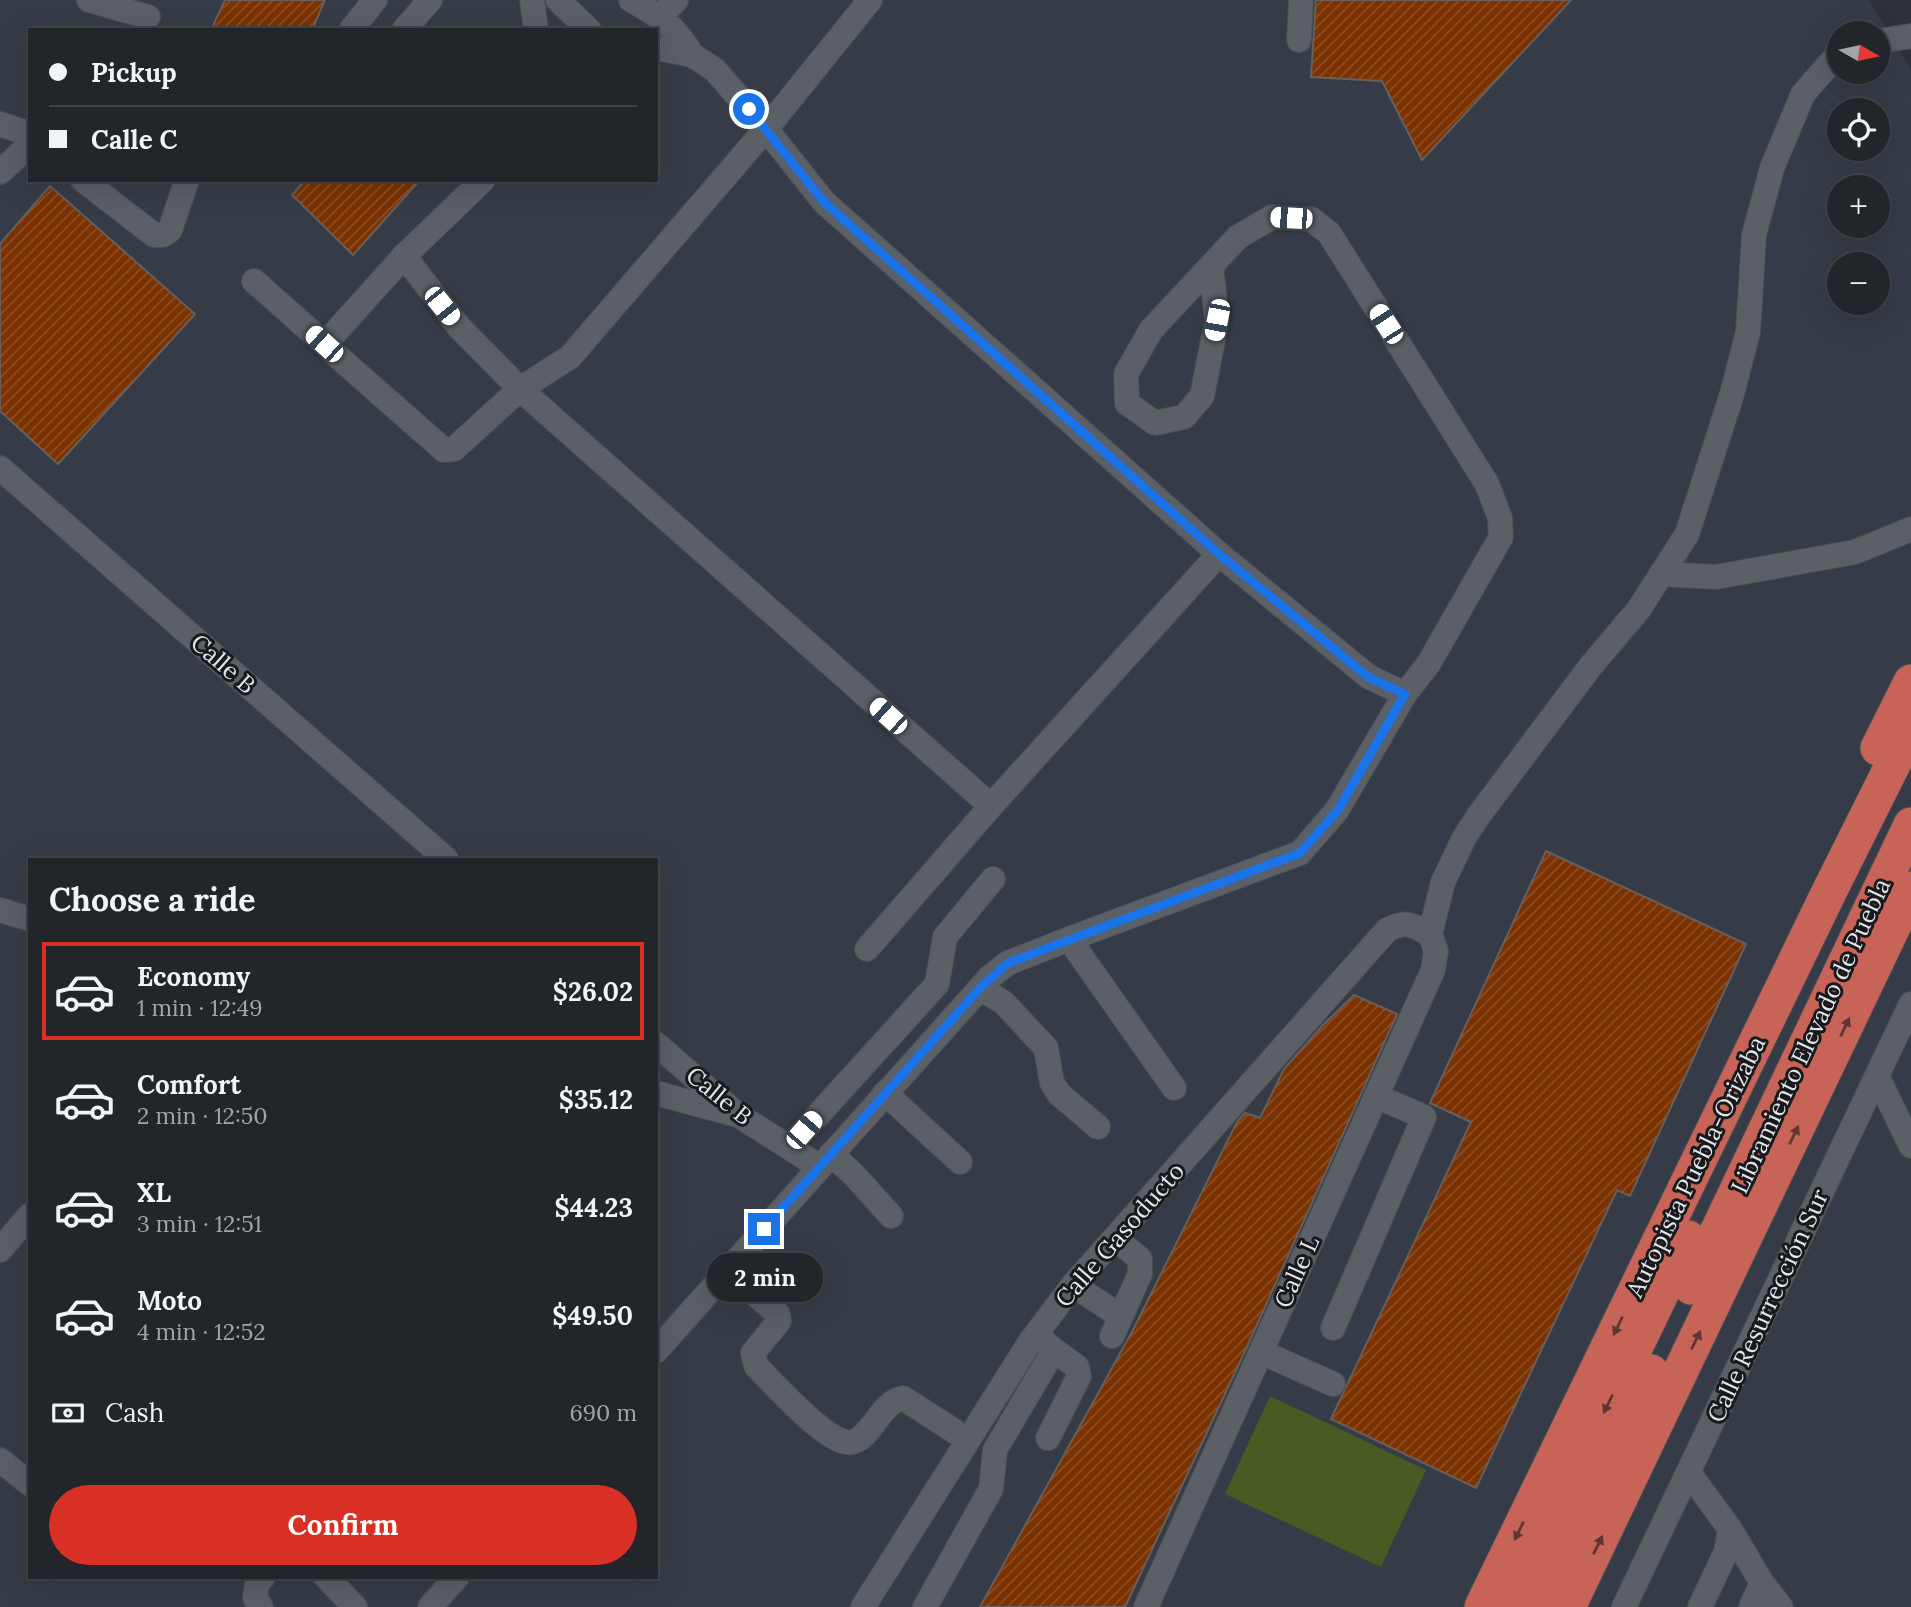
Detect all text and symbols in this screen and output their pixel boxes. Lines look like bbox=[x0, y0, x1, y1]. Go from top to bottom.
north arrow bbox=[1827, 21, 1890, 84]
map controls bbox=[1827, 21, 1890, 315]
text: Pickup bbox=[91, 56, 177, 89]
route start bbox=[733, 93, 765, 125]
button: locate bbox=[1827, 98, 1890, 161]
text: Calle C bbox=[91, 123, 177, 156]
button: + bbox=[1827, 175, 1890, 238]
car bbox=[1270, 206, 1313, 230]
button: − bbox=[1827, 252, 1890, 315]
car bbox=[421, 283, 464, 329]
car bbox=[1203, 297, 1232, 343]
car bbox=[1366, 301, 1407, 347]
car bbox=[302, 322, 347, 366]
street label: Calle B bbox=[184, 627, 262, 700]
car bbox=[866, 694, 911, 738]
street label: Libramiento Elevado de Puebla bbox=[1724, 873, 1897, 1198]
text: Choose a ride bbox=[49, 879, 256, 920]
icon: car bbox=[53, 960, 116, 1023]
text: Economy bbox=[137, 960, 250, 993]
text: $26.02 bbox=[553, 975, 633, 1008]
text: 1 min · 12:49 bbox=[137, 993, 263, 1022]
one-way arrow bbox=[1840, 1017, 1851, 1037]
street label: Autopista Puebla-Orizaba bbox=[1618, 1031, 1772, 1303]
street label: Calle B bbox=[680, 1060, 759, 1132]
icon: car bbox=[53, 1068, 116, 1131]
text: Comfort bbox=[137, 1068, 241, 1101]
text: $35.12 bbox=[559, 1083, 633, 1116]
text: 2 min · 12:50 bbox=[137, 1101, 268, 1130]
car bbox=[783, 1107, 826, 1153]
one-way arrow bbox=[1788, 1125, 1799, 1145]
street label: Calle Gasoducto bbox=[1048, 1156, 1191, 1314]
icon: car bbox=[53, 1176, 116, 1239]
text: XL bbox=[137, 1176, 171, 1209]
street label: Calle Resurrección Sur bbox=[1700, 1184, 1835, 1427]
text: $44.23 bbox=[555, 1191, 633, 1224]
text: 3 min · 12:51 bbox=[137, 1209, 262, 1238]
route end bbox=[748, 1213, 780, 1245]
street label: Calle L bbox=[1267, 1231, 1326, 1313]
callout: 2 min bbox=[706, 1254, 822, 1302]
text: 2 min bbox=[734, 1263, 796, 1292]
icon: car bbox=[53, 1284, 116, 1347]
text: Moto bbox=[137, 1284, 202, 1317]
text: $49.50 bbox=[552, 1299, 633, 1332]
one-way arrow bbox=[1612, 1316, 1624, 1336]
text: 4 min · 12:52 bbox=[137, 1317, 266, 1346]
one-way arrow bbox=[1690, 1330, 1701, 1350]
icon: cash bbox=[49, 1394, 87, 1432]
one-way arrow bbox=[1602, 1394, 1614, 1414]
text: Cash bbox=[105, 1396, 164, 1429]
text: 690 m bbox=[570, 1398, 637, 1427]
button: Confirm bbox=[49, 1485, 637, 1565]
one-way arrow bbox=[1513, 1521, 1524, 1541]
one-way arrow bbox=[1592, 1535, 1603, 1555]

